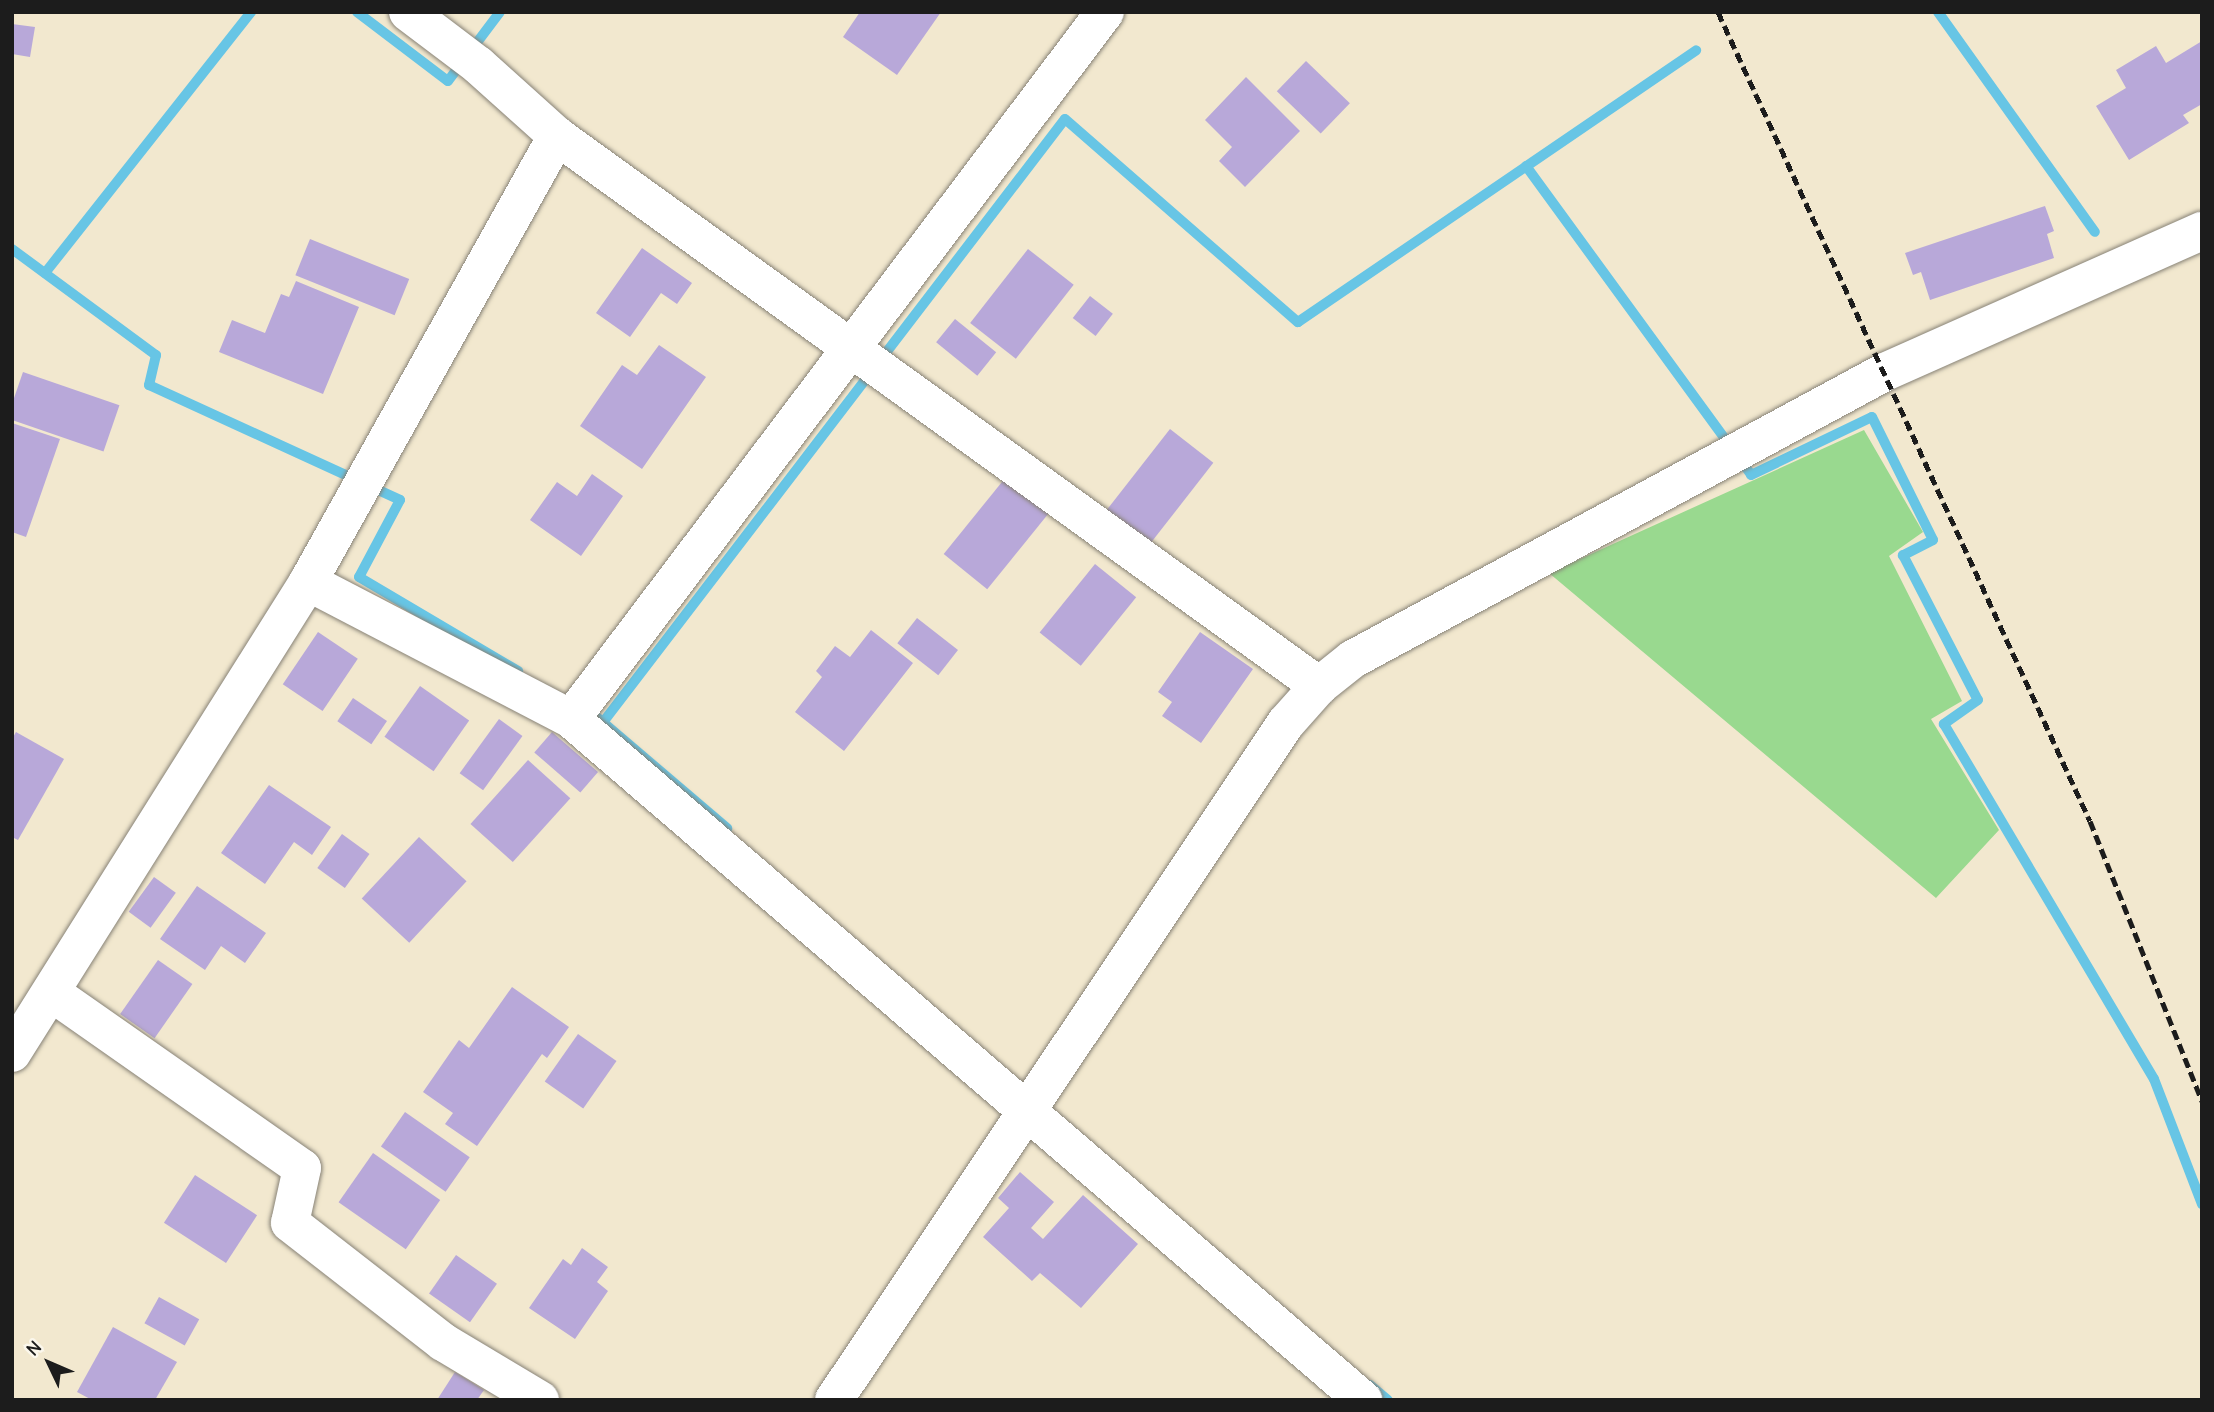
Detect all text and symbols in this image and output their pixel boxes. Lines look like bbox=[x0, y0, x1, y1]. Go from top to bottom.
north arrow bbox=[14, 1328, 84, 1398]
text: N bbox=[22, 1336, 46, 1361]

